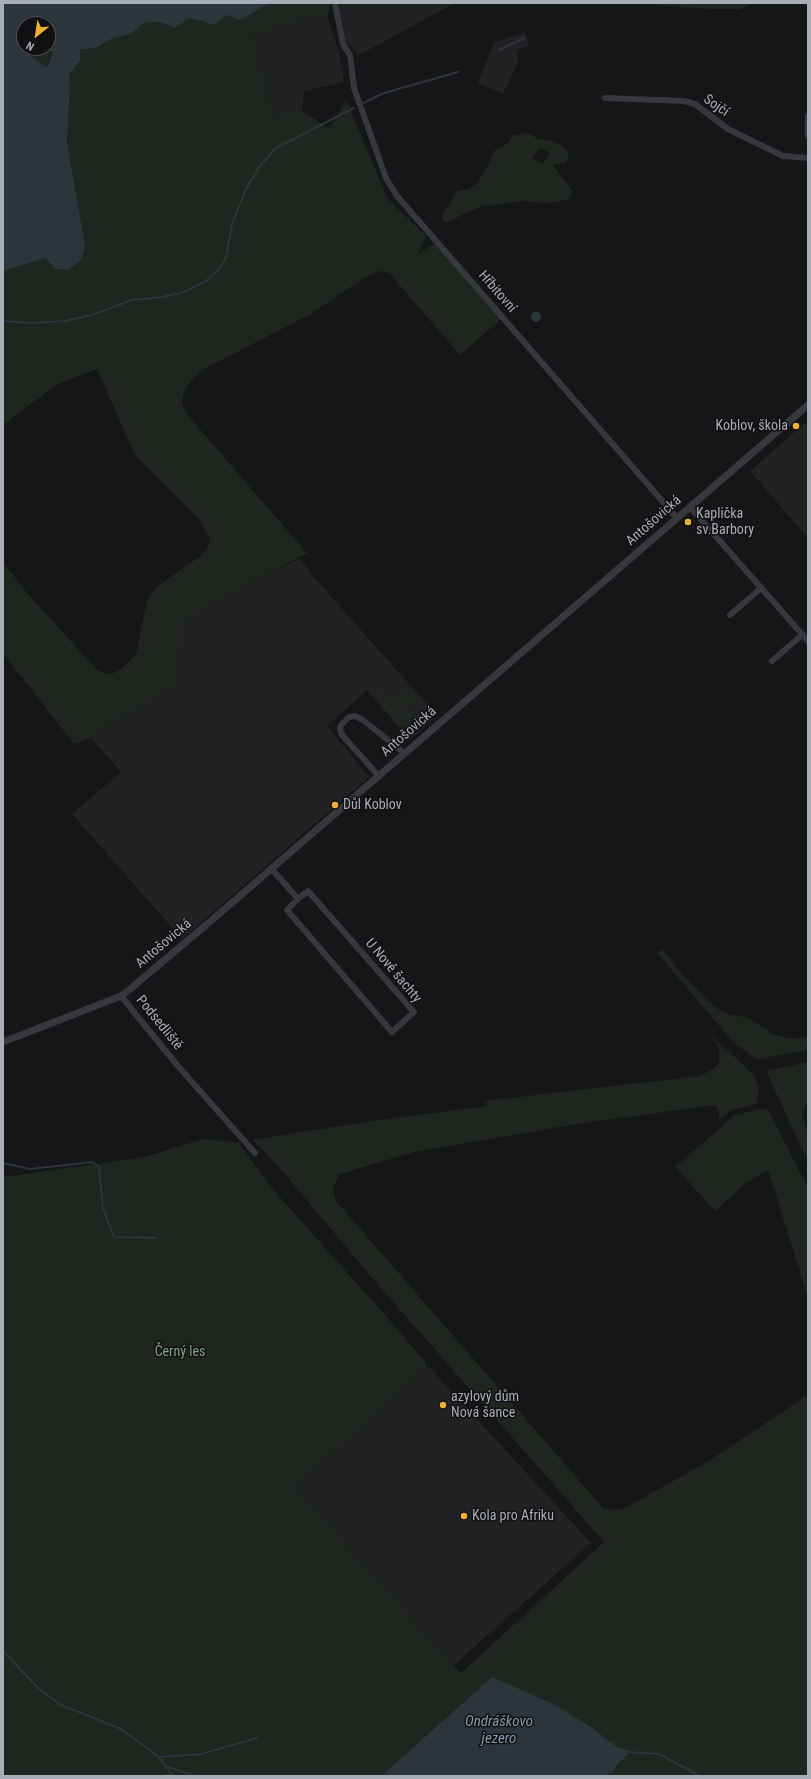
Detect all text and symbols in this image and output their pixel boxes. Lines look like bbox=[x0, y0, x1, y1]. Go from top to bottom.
north arrow bbox=[16, 16, 56, 56]
text: N bbox=[24, 39, 36, 53]
street label: Sojčí bbox=[700, 91, 732, 121]
street label: Hřbitovní bbox=[474, 268, 520, 316]
place label: Koblov, škola bbox=[716, 418, 788, 434]
marker: Koblov, škola bbox=[791, 421, 801, 431]
street label: Antošovická bbox=[623, 492, 685, 550]
place label: Kaplička sv.Barbory bbox=[696, 506, 754, 538]
marker: Kaplička sv.Barbory bbox=[683, 517, 693, 527]
street label: Antošovická bbox=[378, 703, 440, 761]
place label: Důl Koblov bbox=[343, 797, 402, 813]
marker: Důl Koblov bbox=[330, 800, 340, 810]
street label: Antošovická bbox=[133, 916, 195, 972]
street label: U Nové šachty bbox=[361, 935, 425, 1007]
street label: Podsedliště bbox=[132, 992, 186, 1054]
park label: Černý les bbox=[155, 1344, 205, 1360]
place label: azylový dům Nová šance bbox=[451, 1389, 519, 1422]
marker: azylový dům Nová šance bbox=[438, 1400, 448, 1410]
place label: Kola pro Afriku bbox=[472, 1508, 554, 1524]
marker: Kola pro Afriku bbox=[459, 1511, 469, 1521]
water label: Ondráškovo jezero bbox=[465, 1713, 533, 1748]

